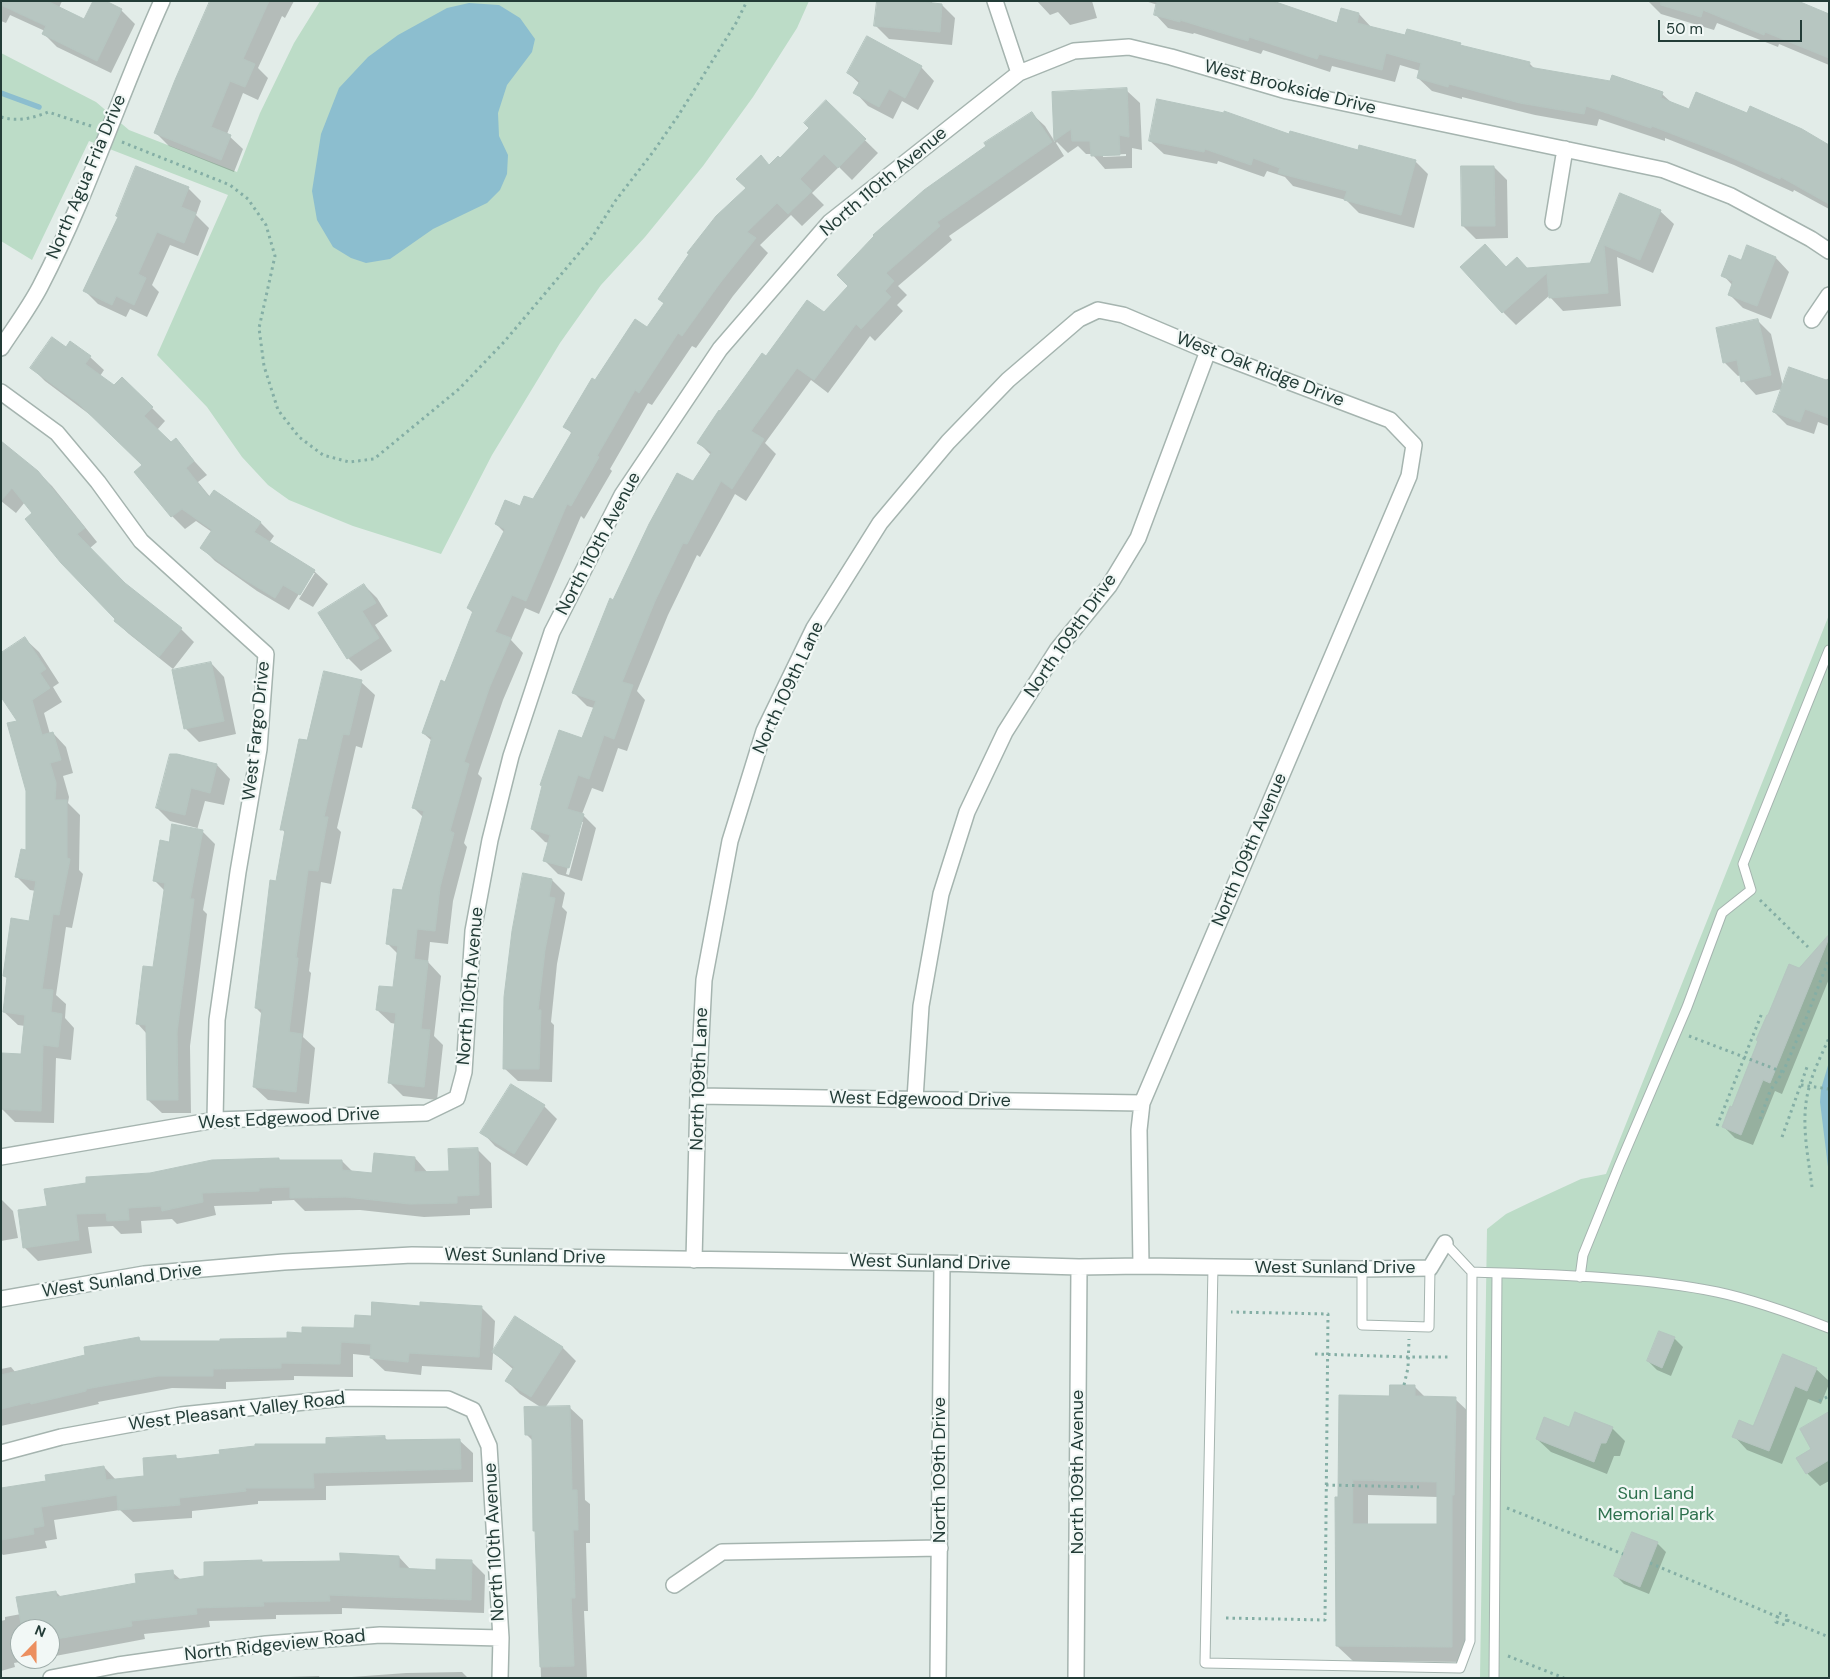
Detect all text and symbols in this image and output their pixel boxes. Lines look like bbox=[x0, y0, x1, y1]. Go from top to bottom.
scale bar bbox=[1660, 10, 1804, 42]
text: 50 m bbox=[1666, 19, 1703, 39]
street label: West Brookside Drive bbox=[1202, 56, 1378, 120]
street label: North Agua Fria Drive bbox=[43, 91, 131, 263]
street label: North 110th Avenue bbox=[816, 123, 952, 241]
street label: West Oak Ridge Drive bbox=[1173, 328, 1347, 412]
street label: North 110th Avenue bbox=[552, 469, 646, 619]
street label: North 109th Drive bbox=[1020, 570, 1122, 702]
street label: North 109th Lane bbox=[749, 619, 829, 757]
street label: West Fargo Drive bbox=[239, 660, 275, 802]
street label: North 109th Avenue bbox=[1208, 770, 1292, 930]
street label: North 110th Avenue bbox=[453, 906, 489, 1066]
street label: North 109th Lane bbox=[687, 1007, 713, 1151]
street label: West Edgewood Drive bbox=[829, 1088, 1011, 1112]
street label: West Edgewood Drive bbox=[198, 1103, 380, 1135]
street label: West Sunland Drive bbox=[444, 1245, 606, 1269]
street label: West Sunland Drive bbox=[849, 1251, 1011, 1275]
street label: West Sunland Drive bbox=[1254, 1257, 1416, 1279]
street label: West Sunland Drive bbox=[41, 1259, 203, 1303]
street label: West Pleasant Valley Road bbox=[127, 1388, 347, 1436]
street label: North 109th Avenue bbox=[1067, 1390, 1089, 1554]
street label: North 109th Drive bbox=[929, 1397, 951, 1543]
street label: North 110th Avenue bbox=[480, 1462, 510, 1622]
park label: Sun Land Memorial Park bbox=[1597, 1483, 1715, 1526]
north arrow bbox=[10, 1619, 60, 1669]
text: N bbox=[32, 1621, 48, 1641]
street label: North Ridgeview Road bbox=[183, 1626, 367, 1666]

